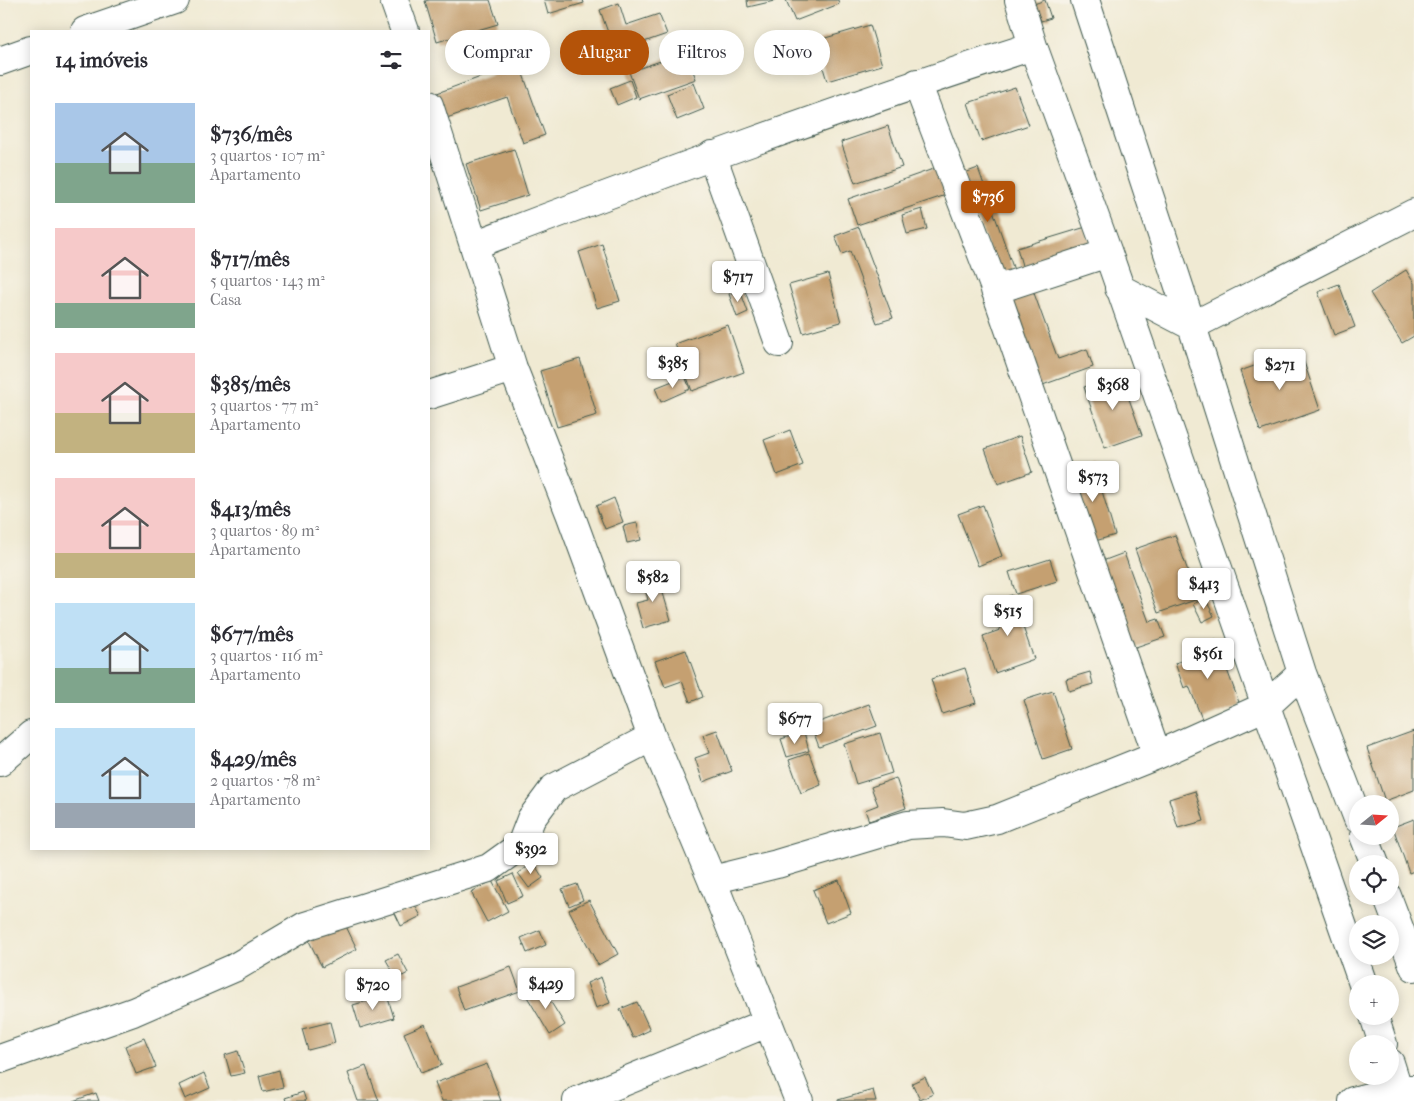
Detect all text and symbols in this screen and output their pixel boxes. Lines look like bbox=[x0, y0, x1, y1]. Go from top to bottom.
chip: Comprar bbox=[445, 30, 550, 75]
chip: Alugar bbox=[560, 30, 649, 75]
chip: Filtros bbox=[659, 30, 744, 75]
chip: Novo bbox=[754, 30, 830, 75]
icon: filters bbox=[377, 46, 405, 74]
text: 14 imóveis bbox=[55, 48, 148, 72]
text: $736/mês bbox=[210, 122, 292, 146]
icon: home bbox=[95, 123, 155, 183]
text: 3 quartos · 107 m² bbox=[210, 146, 325, 165]
text: Apartamento bbox=[210, 165, 301, 184]
pin: $736 bbox=[958, 180, 1018, 223]
text: $736 bbox=[972, 187, 1004, 206]
text: $717/mês bbox=[210, 247, 290, 271]
icon: home bbox=[95, 248, 155, 308]
pin: $717 bbox=[708, 260, 768, 303]
text: $717 bbox=[723, 267, 753, 286]
text: 5 quartos · 143 m² bbox=[210, 271, 325, 290]
text: Casa bbox=[210, 290, 241, 309]
pin: $385 bbox=[643, 346, 703, 389]
pin: $271 bbox=[1250, 348, 1310, 391]
text: $385 bbox=[658, 353, 688, 372]
text: $271 bbox=[1265, 355, 1295, 374]
pin: $368 bbox=[1083, 368, 1143, 411]
text: $385/mês bbox=[210, 372, 290, 396]
icon: home bbox=[95, 373, 155, 433]
text: $368 bbox=[1097, 375, 1129, 394]
text: 3 quartos · 77 m² bbox=[210, 396, 318, 415]
text: Apartamento bbox=[210, 415, 301, 434]
pin: $573 bbox=[1063, 460, 1123, 503]
text: $573 bbox=[1078, 467, 1108, 486]
text: $413/mês bbox=[210, 497, 291, 521]
icon: home bbox=[95, 498, 155, 558]
text: 3 quartos · 89 m² bbox=[210, 521, 319, 540]
text: Apartamento bbox=[210, 540, 301, 559]
pin: $582 bbox=[623, 560, 683, 603]
text: $582 bbox=[637, 567, 669, 586]
pin: $413 bbox=[1174, 568, 1234, 610]
text: $413 bbox=[1189, 574, 1219, 593]
pin: $515 bbox=[978, 594, 1038, 637]
text: $515 bbox=[994, 601, 1022, 620]
text: $677/mês bbox=[210, 622, 293, 646]
icon: home bbox=[95, 623, 155, 683]
pin: $561 bbox=[1178, 638, 1238, 680]
text: $561 bbox=[1193, 644, 1223, 663]
text: 3 quartos · 116 m² bbox=[210, 646, 323, 665]
text: Apartamento bbox=[210, 665, 301, 684]
pin: $677 bbox=[765, 702, 825, 745]
text: $677 bbox=[779, 709, 811, 728]
text: $429/mês bbox=[210, 747, 296, 771]
icon: home bbox=[95, 748, 155, 808]
text: 2 quartos · 78 m² bbox=[210, 771, 320, 790]
text: Apartamento bbox=[210, 790, 301, 809]
north arrow bbox=[1349, 795, 1399, 845]
map controls bbox=[1349, 795, 1399, 1085]
pin: $392 bbox=[501, 832, 561, 875]
text: $392 bbox=[515, 839, 547, 858]
button: locate bbox=[1349, 855, 1399, 905]
button: layers bbox=[1349, 915, 1399, 965]
pin: $720 bbox=[343, 968, 403, 1011]
pin: $429 bbox=[516, 968, 576, 1010]
text: $429 bbox=[529, 974, 563, 993]
text: $720 bbox=[356, 975, 390, 994]
button: + bbox=[1349, 975, 1399, 1025]
button: − bbox=[1349, 1035, 1399, 1085]

